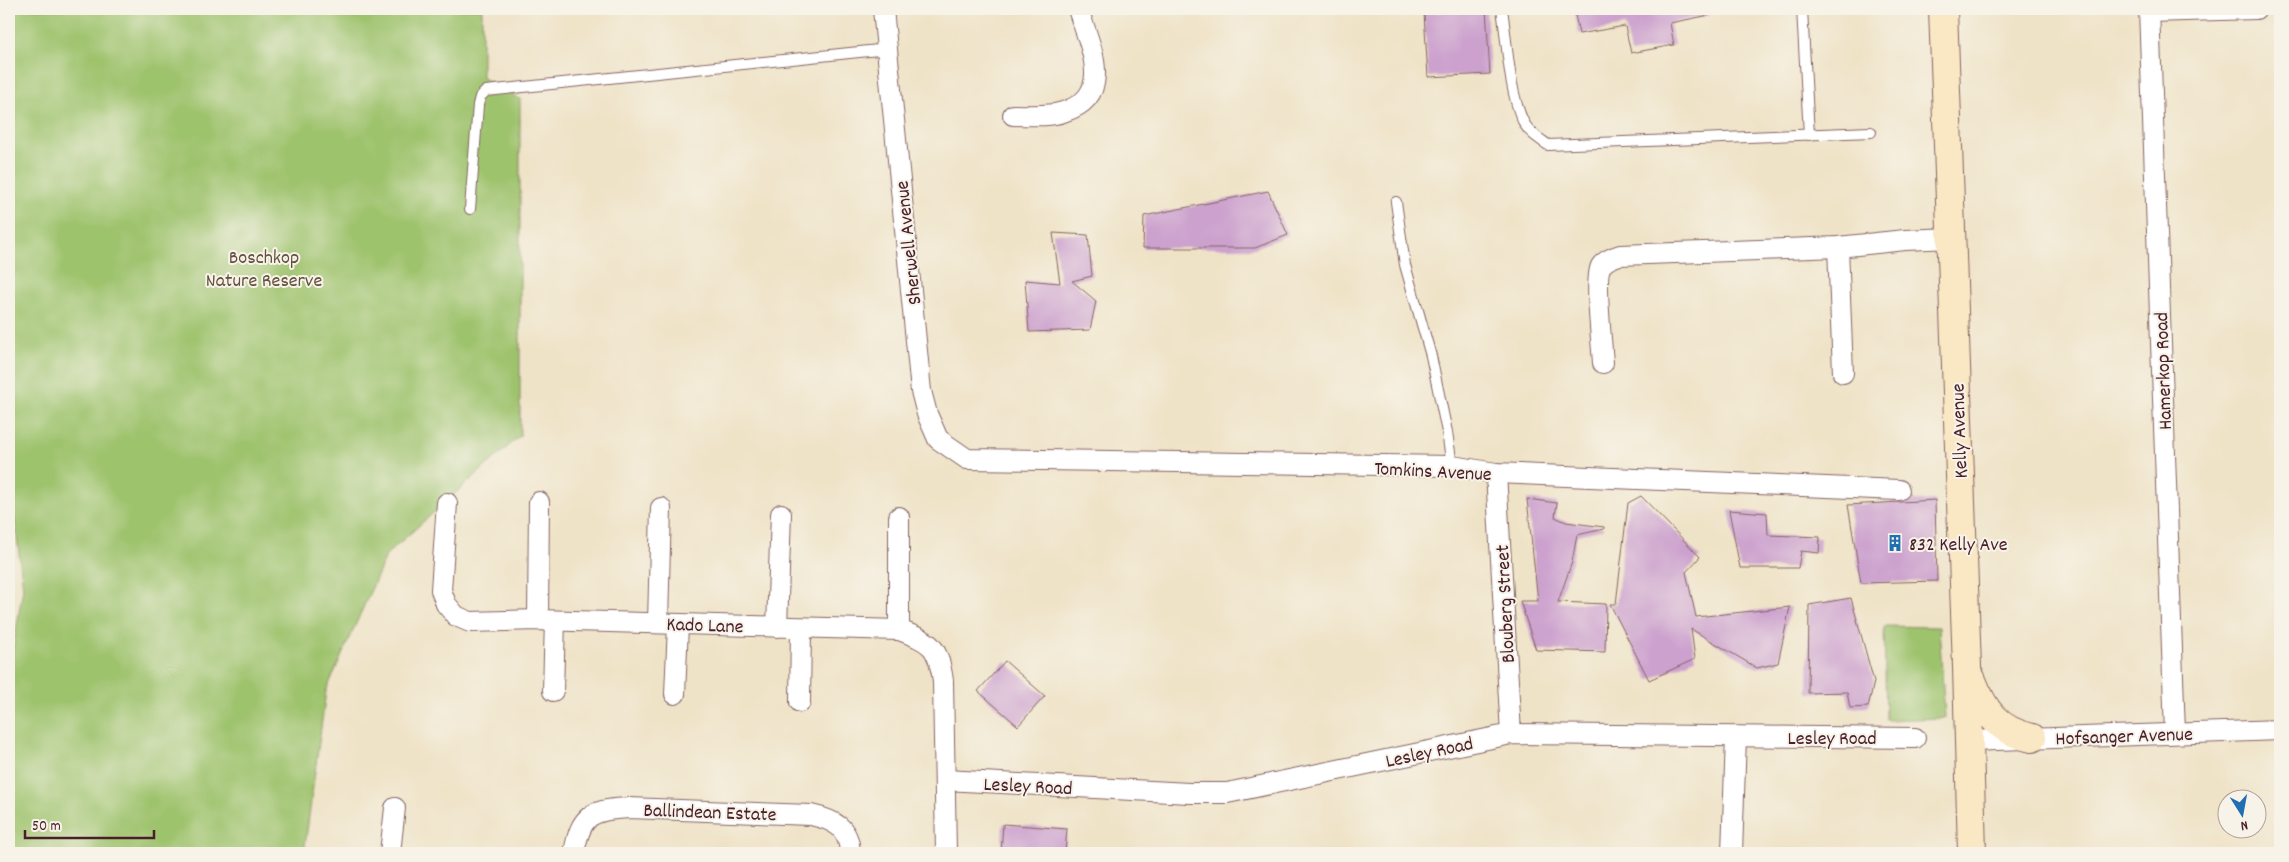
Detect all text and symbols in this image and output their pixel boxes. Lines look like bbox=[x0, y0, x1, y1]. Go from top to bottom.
street label: Sherwell Avenue bbox=[890, 179, 930, 306]
park label: Boschkop Nature Reserve bbox=[206, 245, 322, 296]
street label: Hamerkop Road bbox=[2149, 311, 2181, 430]
street label: Kelly Avenue bbox=[1945, 383, 1977, 479]
street label: Tomkins Avenue bbox=[1373, 456, 1493, 490]
place label: 832 Kelly Ave bbox=[1909, 532, 2008, 560]
building icon: 832 Kelly Ave bbox=[1885, 533, 1905, 553]
street label: Blouberg Street bbox=[1490, 544, 1524, 664]
street label: Kado Lane bbox=[666, 612, 744, 642]
street label: Hofsanger Avenue bbox=[2055, 722, 2194, 754]
street label: Lesley Road bbox=[1787, 726, 1877, 754]
street label: Lesley Road bbox=[1383, 731, 1476, 777]
street label: Lesley Road bbox=[983, 772, 1073, 804]
north arrow bbox=[2216, 790, 2266, 840]
street label: Ballindean Estate bbox=[643, 798, 777, 830]
scale bar bbox=[25, 807, 154, 839]
text: N bbox=[2239, 814, 2249, 835]
text: 50 m bbox=[32, 816, 61, 838]

